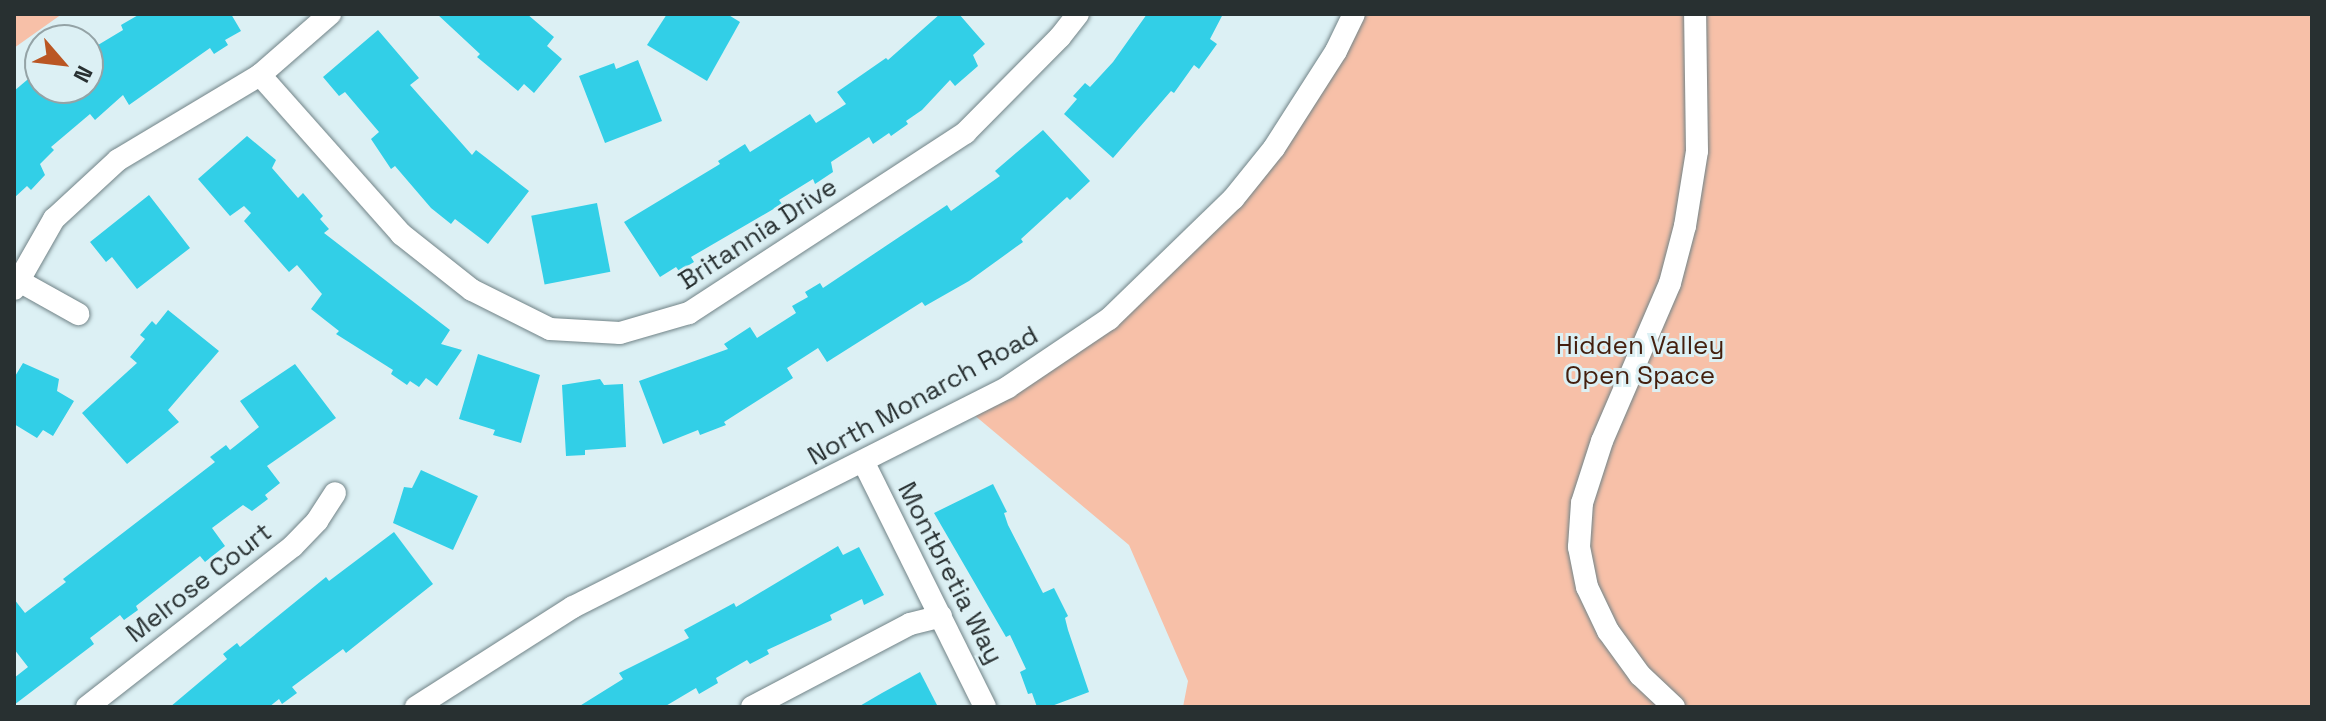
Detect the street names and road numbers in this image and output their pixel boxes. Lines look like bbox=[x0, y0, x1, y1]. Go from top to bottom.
street label: Britannia Drive bbox=[673, 171, 843, 297]
street label: North Monarch Road bbox=[802, 320, 1044, 472]
street label: Montbretia Way bbox=[891, 477, 1009, 669]
street label: Melrose Court bbox=[120, 517, 278, 649]

